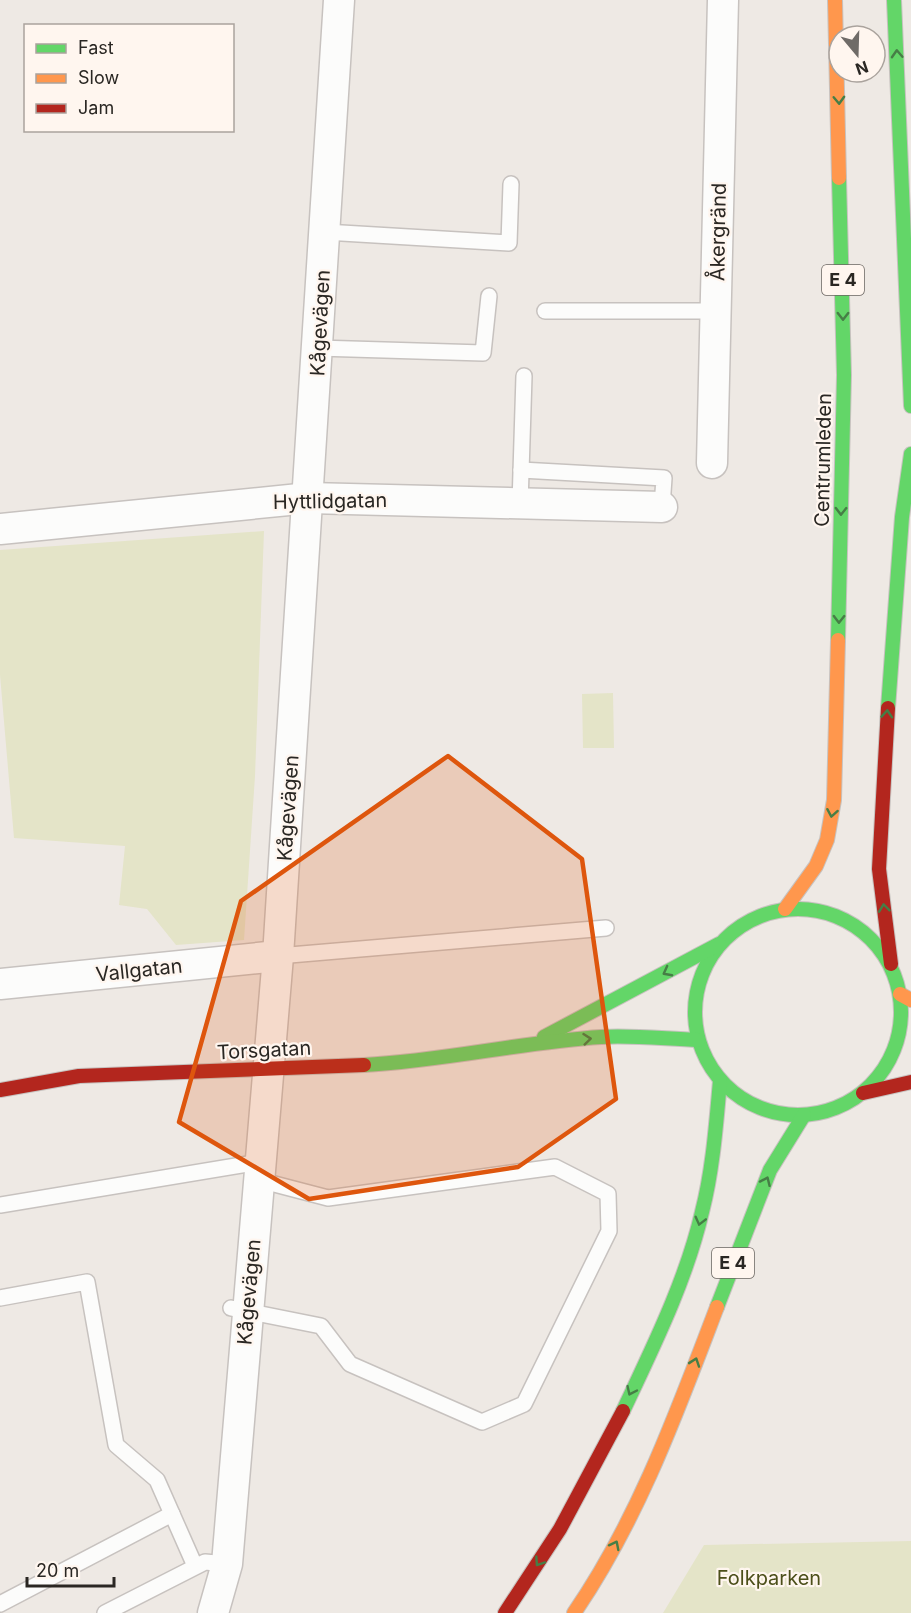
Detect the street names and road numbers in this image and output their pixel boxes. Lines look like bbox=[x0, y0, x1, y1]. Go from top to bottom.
street label: Åkergränd bbox=[703, 183, 731, 281]
road number: E 4 bbox=[822, 265, 864, 295]
street label: Kågevägen bbox=[305, 269, 335, 377]
street label: Centrumleden bbox=[810, 393, 836, 527]
street label: Hyttlidgatan bbox=[273, 488, 387, 514]
street label: Kågevägen bbox=[272, 754, 304, 862]
street label: Vallgatan bbox=[95, 954, 183, 986]
street label: Torsgatan bbox=[216, 1036, 312, 1064]
street label: Kågevägen bbox=[232, 1238, 266, 1346]
road number: E 4 bbox=[712, 1248, 754, 1278]

